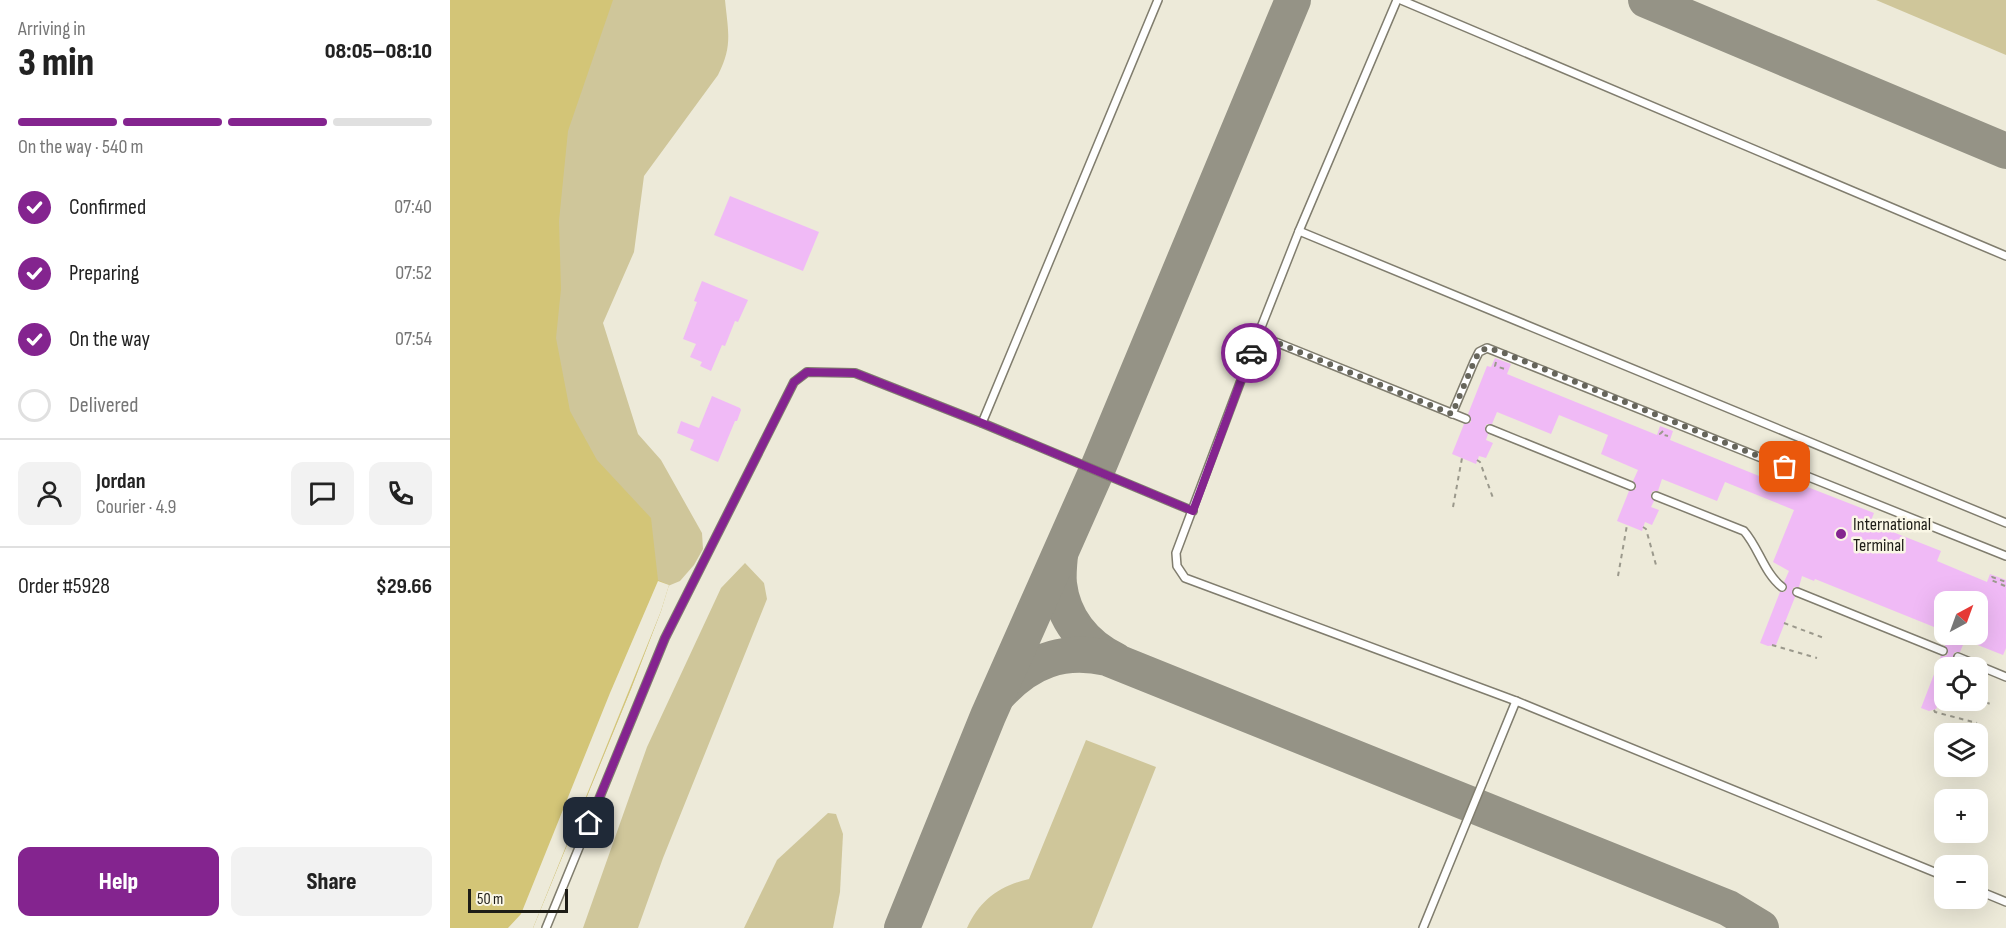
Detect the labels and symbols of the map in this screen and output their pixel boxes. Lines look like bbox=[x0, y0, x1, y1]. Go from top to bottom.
courier bbox=[1221, 323, 1281, 383]
pin bbox=[1759, 441, 1810, 492]
place label: International Terminal bbox=[1853, 514, 1931, 556]
marker: International Terminal bbox=[1834, 527, 1848, 541]
north arrow bbox=[1934, 591, 1988, 645]
pin bbox=[563, 797, 614, 848]
scale bar bbox=[468, 886, 568, 914]

